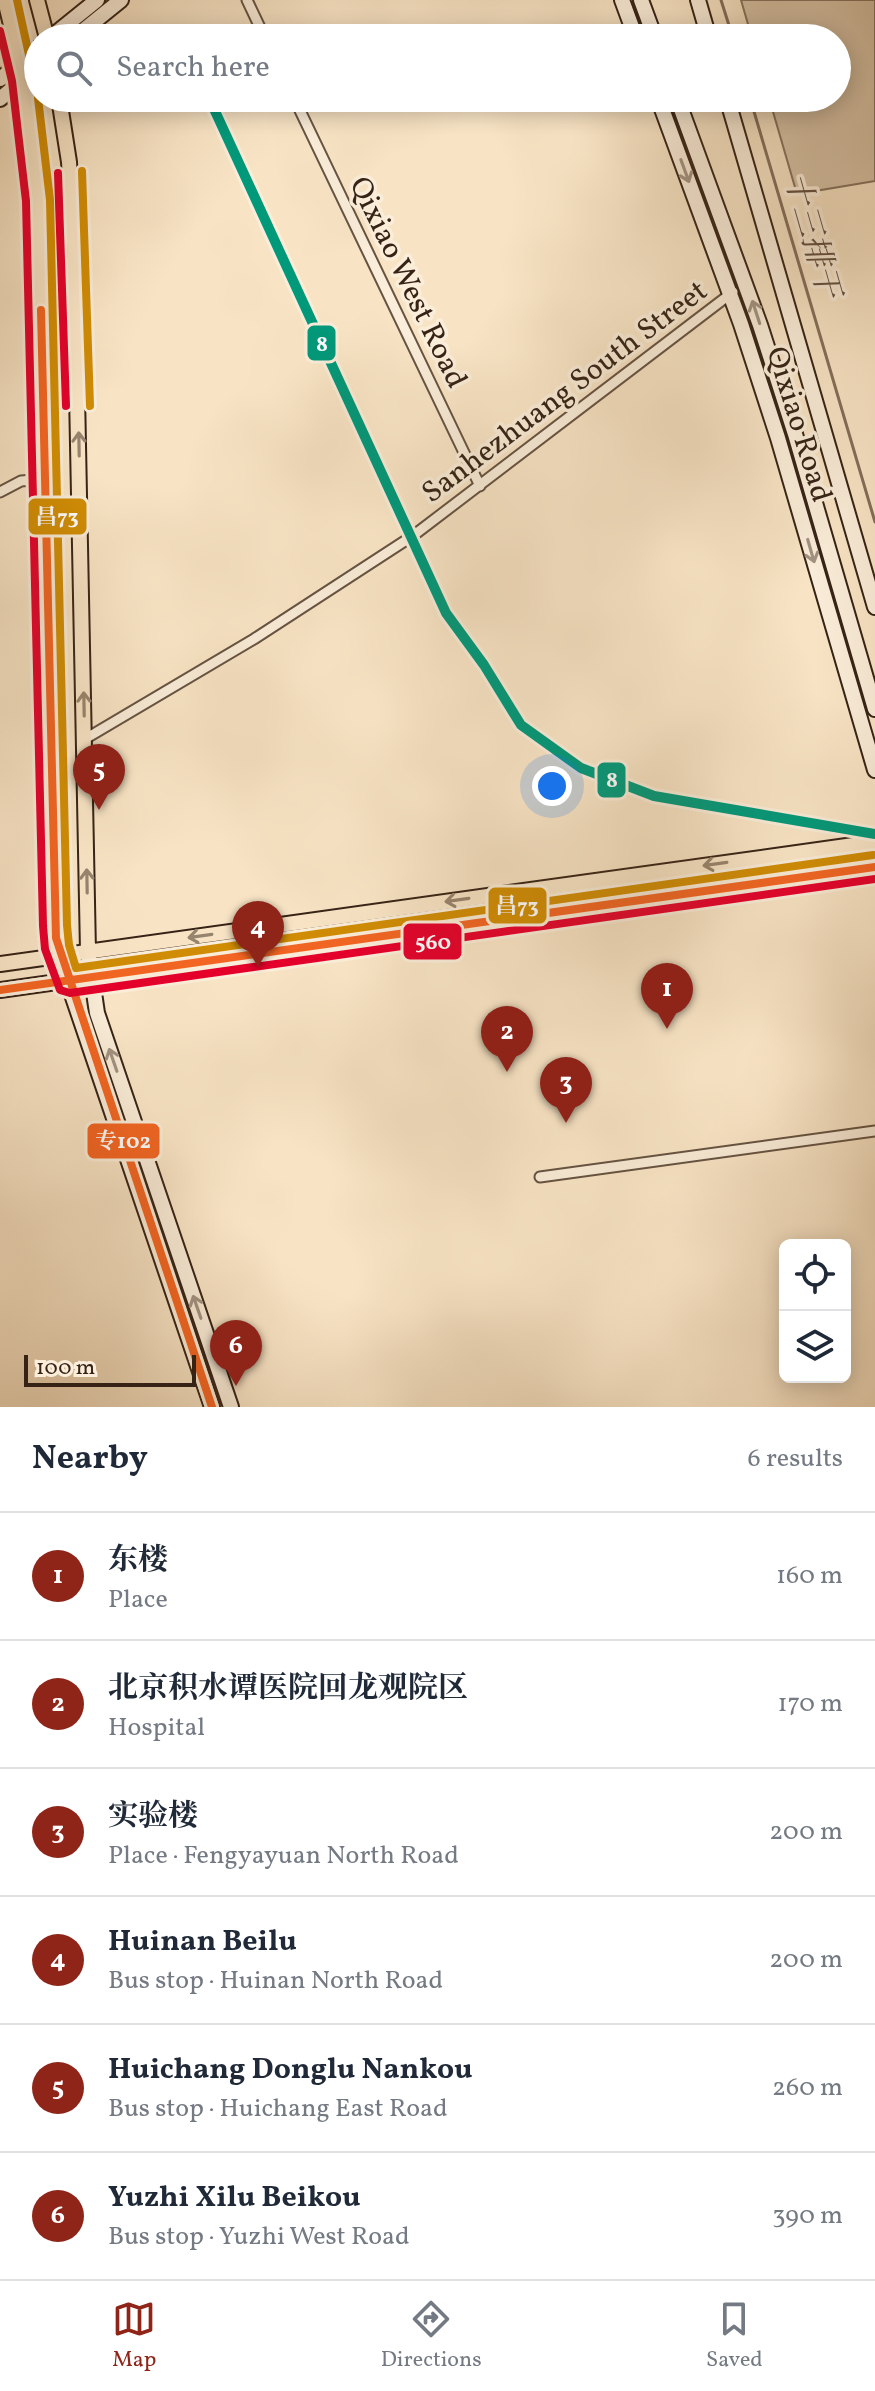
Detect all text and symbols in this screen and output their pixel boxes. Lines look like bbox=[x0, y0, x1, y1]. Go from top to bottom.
search box bbox=[24, 24, 851, 112]
icon: search bbox=[52, 46, 96, 90]
text: Search here bbox=[116, 47, 270, 89]
one-way arrow bbox=[679, 158, 694, 183]
water label: 十三排干 bbox=[771, 168, 850, 306]
street label: Qixiao West Road bbox=[338, 170, 477, 396]
street label: Sanhezhuang South Street bbox=[414, 271, 717, 514]
one-way arrow bbox=[747, 300, 762, 325]
line badge: 8 bbox=[306, 324, 337, 362]
text: 8 bbox=[316, 330, 328, 361]
street label: Qixiao Road bbox=[755, 342, 842, 507]
one-way arrow bbox=[71, 431, 86, 458]
line badge: 昌73 bbox=[27, 497, 88, 536]
text: 昌73 bbox=[35, 503, 79, 534]
one-way arrow bbox=[804, 537, 819, 563]
one-way arrow bbox=[76, 691, 92, 718]
pin: 5 bbox=[73, 744, 125, 810]
line badge: 8 bbox=[596, 761, 627, 799]
your location bbox=[532, 766, 572, 806]
text: 8 bbox=[606, 766, 618, 797]
one-way arrow bbox=[702, 857, 728, 872]
one-way arrow bbox=[79, 868, 95, 895]
line badge: 昌73 bbox=[487, 886, 548, 925]
text: 昌73 bbox=[495, 892, 539, 923]
one-way arrow bbox=[445, 893, 470, 908]
pin: 4 bbox=[232, 901, 284, 967]
line badge: 560 bbox=[402, 922, 463, 961]
text: 560 bbox=[415, 928, 451, 959]
one-way arrow bbox=[187, 929, 213, 944]
pin: 1 bbox=[641, 963, 693, 1029]
pin: 2 bbox=[481, 1006, 533, 1072]
one-way arrow bbox=[105, 1048, 120, 1073]
pin: 3 bbox=[540, 1057, 592, 1123]
line badge: 专102 bbox=[86, 1122, 161, 1160]
text: 专102 bbox=[95, 1127, 151, 1158]
map controls bbox=[779, 1239, 851, 1383]
button: locate bbox=[779, 1239, 851, 1311]
one-way arrow bbox=[188, 1294, 203, 1319]
button: layers bbox=[779, 1311, 851, 1383]
pin: 6 bbox=[210, 1320, 262, 1386]
scale bar bbox=[24, 1351, 196, 1387]
text: 100 m bbox=[36, 1353, 95, 1384]
text: Nearby bbox=[32, 1436, 148, 1483]
text: 6 results bbox=[748, 1441, 843, 1477]
text: 东楼 bbox=[108, 1540, 168, 1582]
text: 1 bbox=[53, 1558, 63, 1594]
text: 160 m bbox=[776, 1558, 843, 1594]
text: Place bbox=[108, 1582, 168, 1618]
text: 北京积水谭医院回龙观院区 bbox=[108, 1668, 468, 1710]
text: 2 bbox=[51, 1686, 65, 1722]
text: 170 m bbox=[778, 1686, 843, 1722]
text: Hospital bbox=[108, 1710, 205, 1746]
text: 实验楼 bbox=[108, 1796, 198, 1838]
text: 3 bbox=[51, 1814, 65, 1850]
text: 200 m bbox=[769, 1814, 843, 1850]
text: Place · Fengyayuan North Road bbox=[108, 1838, 459, 1874]
text: Huinan Beilu bbox=[108, 1921, 297, 1963]
text: 4 bbox=[50, 1942, 66, 1978]
text: 200 m bbox=[769, 1942, 843, 1978]
text: Bus stop · Huinan North Road bbox=[108, 1963, 443, 1999]
text: Huichang Donglu Nankou bbox=[108, 2049, 473, 2091]
text: 5 bbox=[52, 2070, 64, 2106]
text: 260 m bbox=[772, 2070, 843, 2106]
text: Bus stop · Huichang East Road bbox=[108, 2091, 448, 2127]
text: Yuzhi Xilu Beikou bbox=[108, 2177, 361, 2219]
text: 6 bbox=[51, 2198, 65, 2234]
text: 390 m bbox=[772, 2198, 843, 2234]
text: Bus stop · Yuzhi West Road bbox=[108, 2219, 410, 2255]
tab: Map bbox=[112, 2297, 156, 2376]
tab: Directions bbox=[381, 2297, 482, 2376]
tab: Saved bbox=[706, 2297, 763, 2376]

